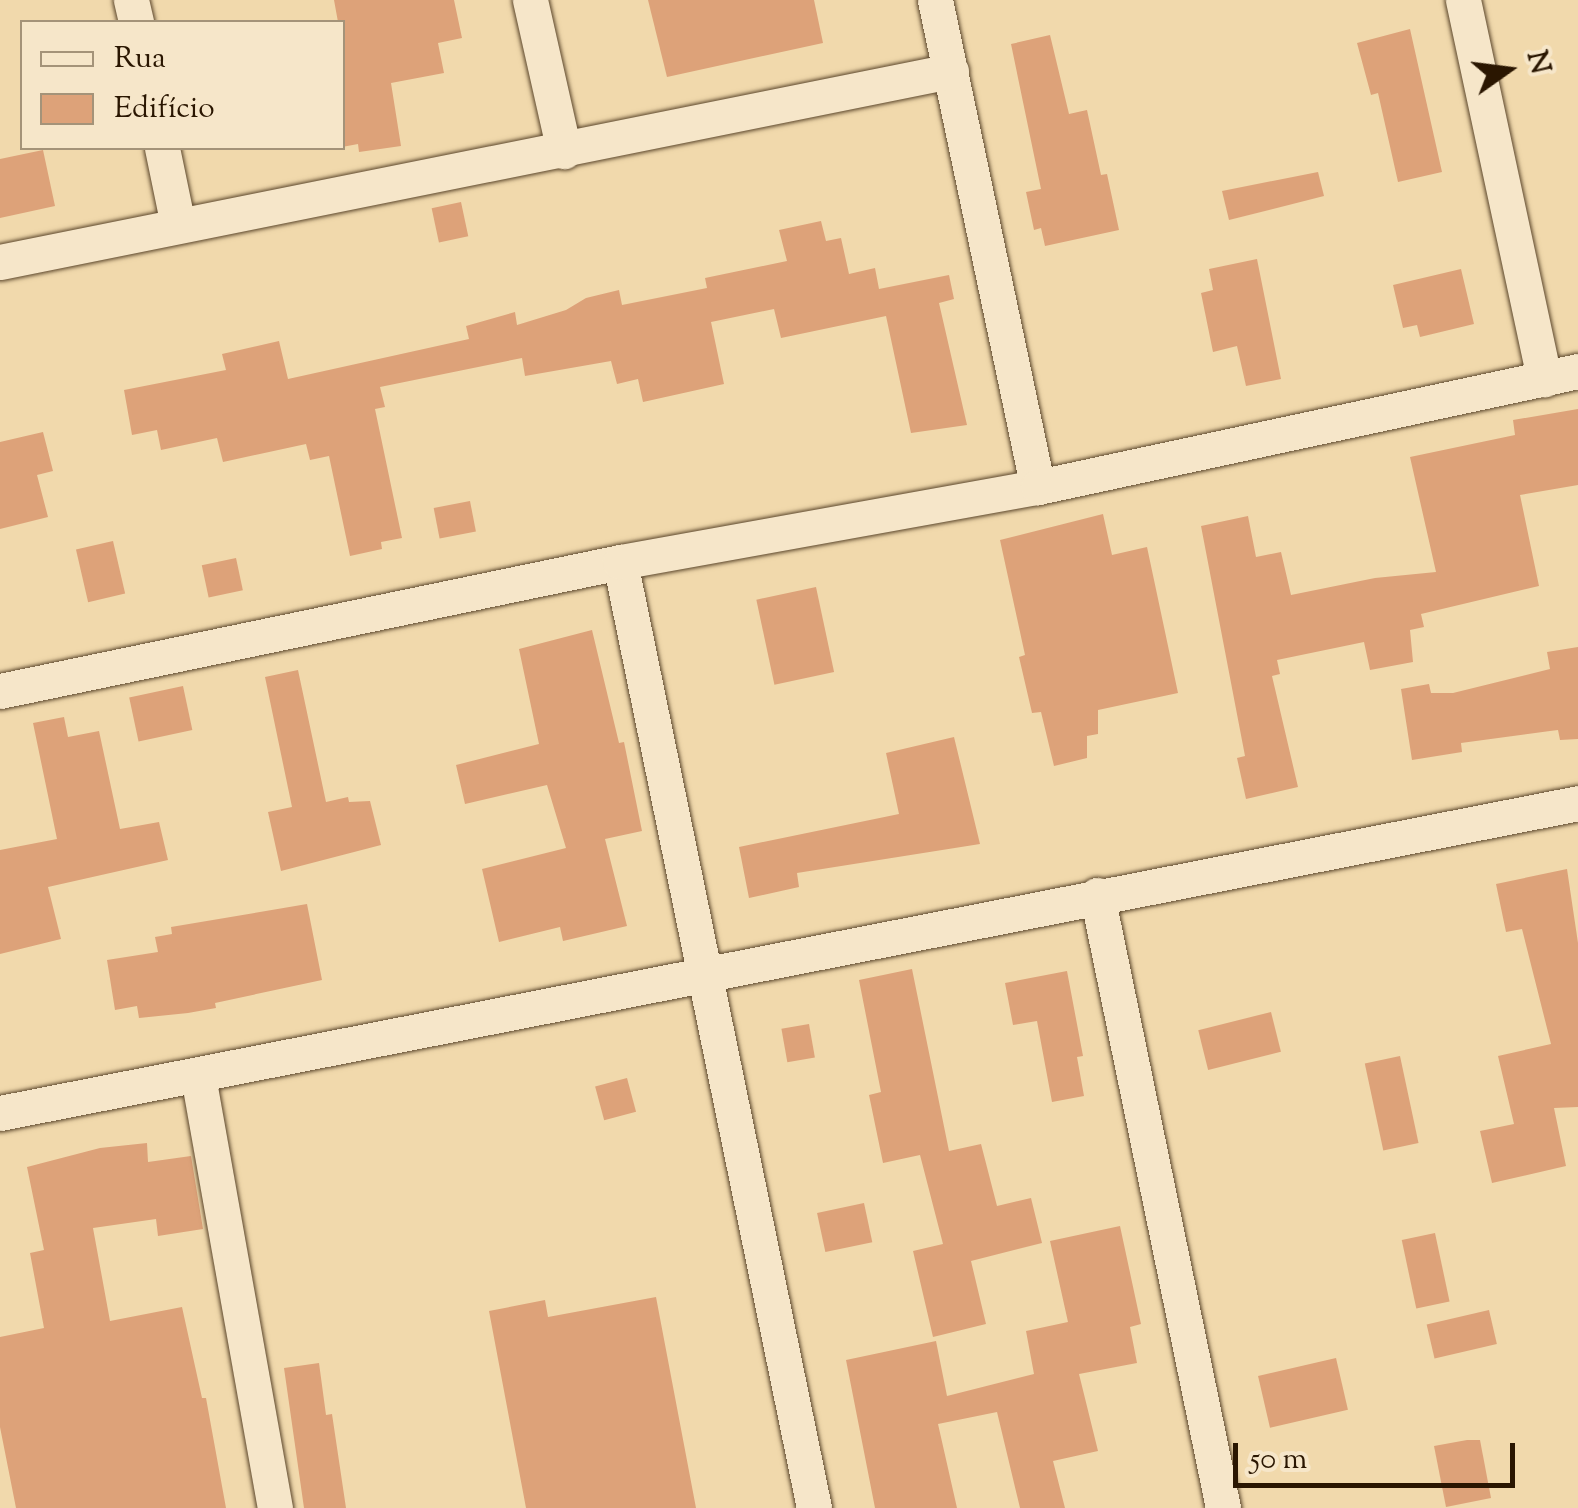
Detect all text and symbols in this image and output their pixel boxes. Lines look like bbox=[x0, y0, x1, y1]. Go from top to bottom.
legend bbox=[20, 20, 345, 150]
north arrow bbox=[1458, 20, 1558, 120]
text: Rua bbox=[114, 38, 166, 81]
text: N bbox=[1515, 47, 1559, 78]
text: Edifício bbox=[114, 88, 215, 131]
scale bar bbox=[1238, 1423, 1520, 1485]
text: 50 m bbox=[1250, 1439, 1307, 1482]

